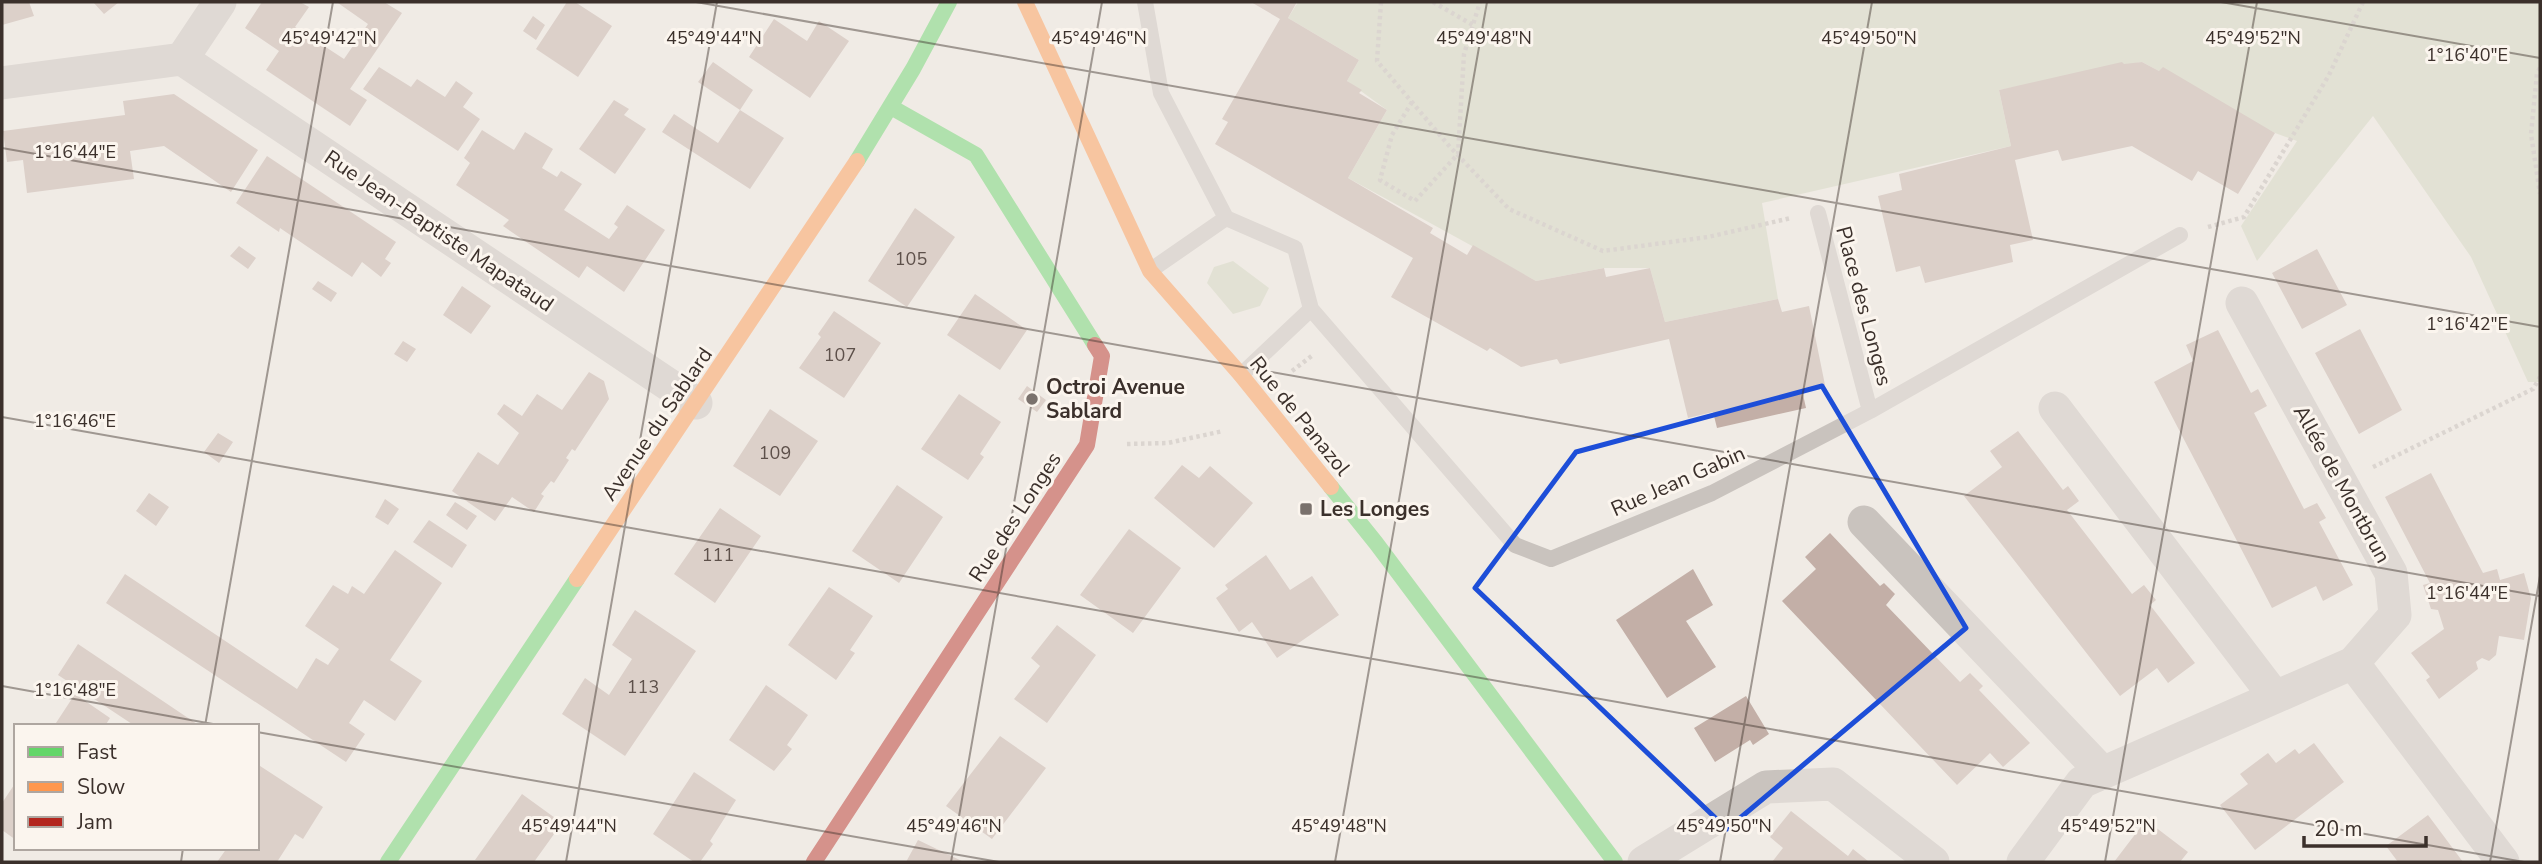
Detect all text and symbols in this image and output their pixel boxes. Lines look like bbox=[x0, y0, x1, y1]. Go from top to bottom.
text: 45°49'42"N bbox=[281, 26, 377, 50]
text: 45°49'44"N bbox=[666, 26, 762, 50]
text: 45°49'46"N bbox=[1051, 26, 1147, 50]
text: 45°49'48"N bbox=[1436, 26, 1532, 50]
text: 45°49'50"N bbox=[1821, 26, 1917, 50]
text: 45°49'52"N bbox=[2205, 26, 2301, 50]
text: 1°16'40"E bbox=[2426, 43, 2508, 67]
text: 1°16'44"E bbox=[34, 140, 116, 164]
street label: Rue Jean-Baptiste Mapataud bbox=[319, 144, 559, 318]
street label: Place des Longes bbox=[1829, 223, 1899, 389]
house number: 105 bbox=[895, 247, 927, 271]
text: 1°16'42"E bbox=[2426, 312, 2508, 336]
street label: Avenue du Sablard bbox=[595, 342, 719, 506]
house number: 107 bbox=[824, 343, 856, 367]
street label: Rue de Panazol bbox=[1243, 351, 1357, 482]
place label: Octroi Avenue Sablard bbox=[1046, 373, 1185, 425]
marker: Octroi Avenue Sablard bbox=[1024, 391, 1040, 407]
street label: Allée de Montbrun bbox=[2287, 400, 2397, 568]
text: 1°16'46"E bbox=[34, 409, 116, 433]
street label: Rue Jean Gabin bbox=[1606, 439, 1750, 523]
house number: 109 bbox=[759, 441, 791, 465]
street label: Rue des Longes bbox=[962, 447, 1068, 587]
place label: Les Longes bbox=[1320, 495, 1429, 523]
marker: Les Longes bbox=[1298, 501, 1314, 517]
house number: 111 bbox=[702, 543, 734, 567]
text: 1°16'44"E bbox=[2426, 581, 2508, 605]
house number: 113 bbox=[627, 675, 659, 699]
text: 1°16'48"E bbox=[34, 678, 116, 702]
legend bbox=[14, 724, 259, 850]
text: Fast bbox=[77, 738, 117, 766]
text: Slow bbox=[77, 773, 126, 801]
scale bar bbox=[2304, 804, 2426, 848]
text: Jam bbox=[76, 808, 113, 836]
text: 45°49'44"N bbox=[521, 814, 617, 838]
text: 45°49'46"N bbox=[906, 814, 1002, 838]
text: 45°49'48"N bbox=[1291, 814, 1387, 838]
text: 45°49'50"N bbox=[1676, 814, 1772, 838]
text: 45°49'52"N bbox=[2060, 814, 2156, 838]
text: 20 m bbox=[2314, 815, 2363, 843]

